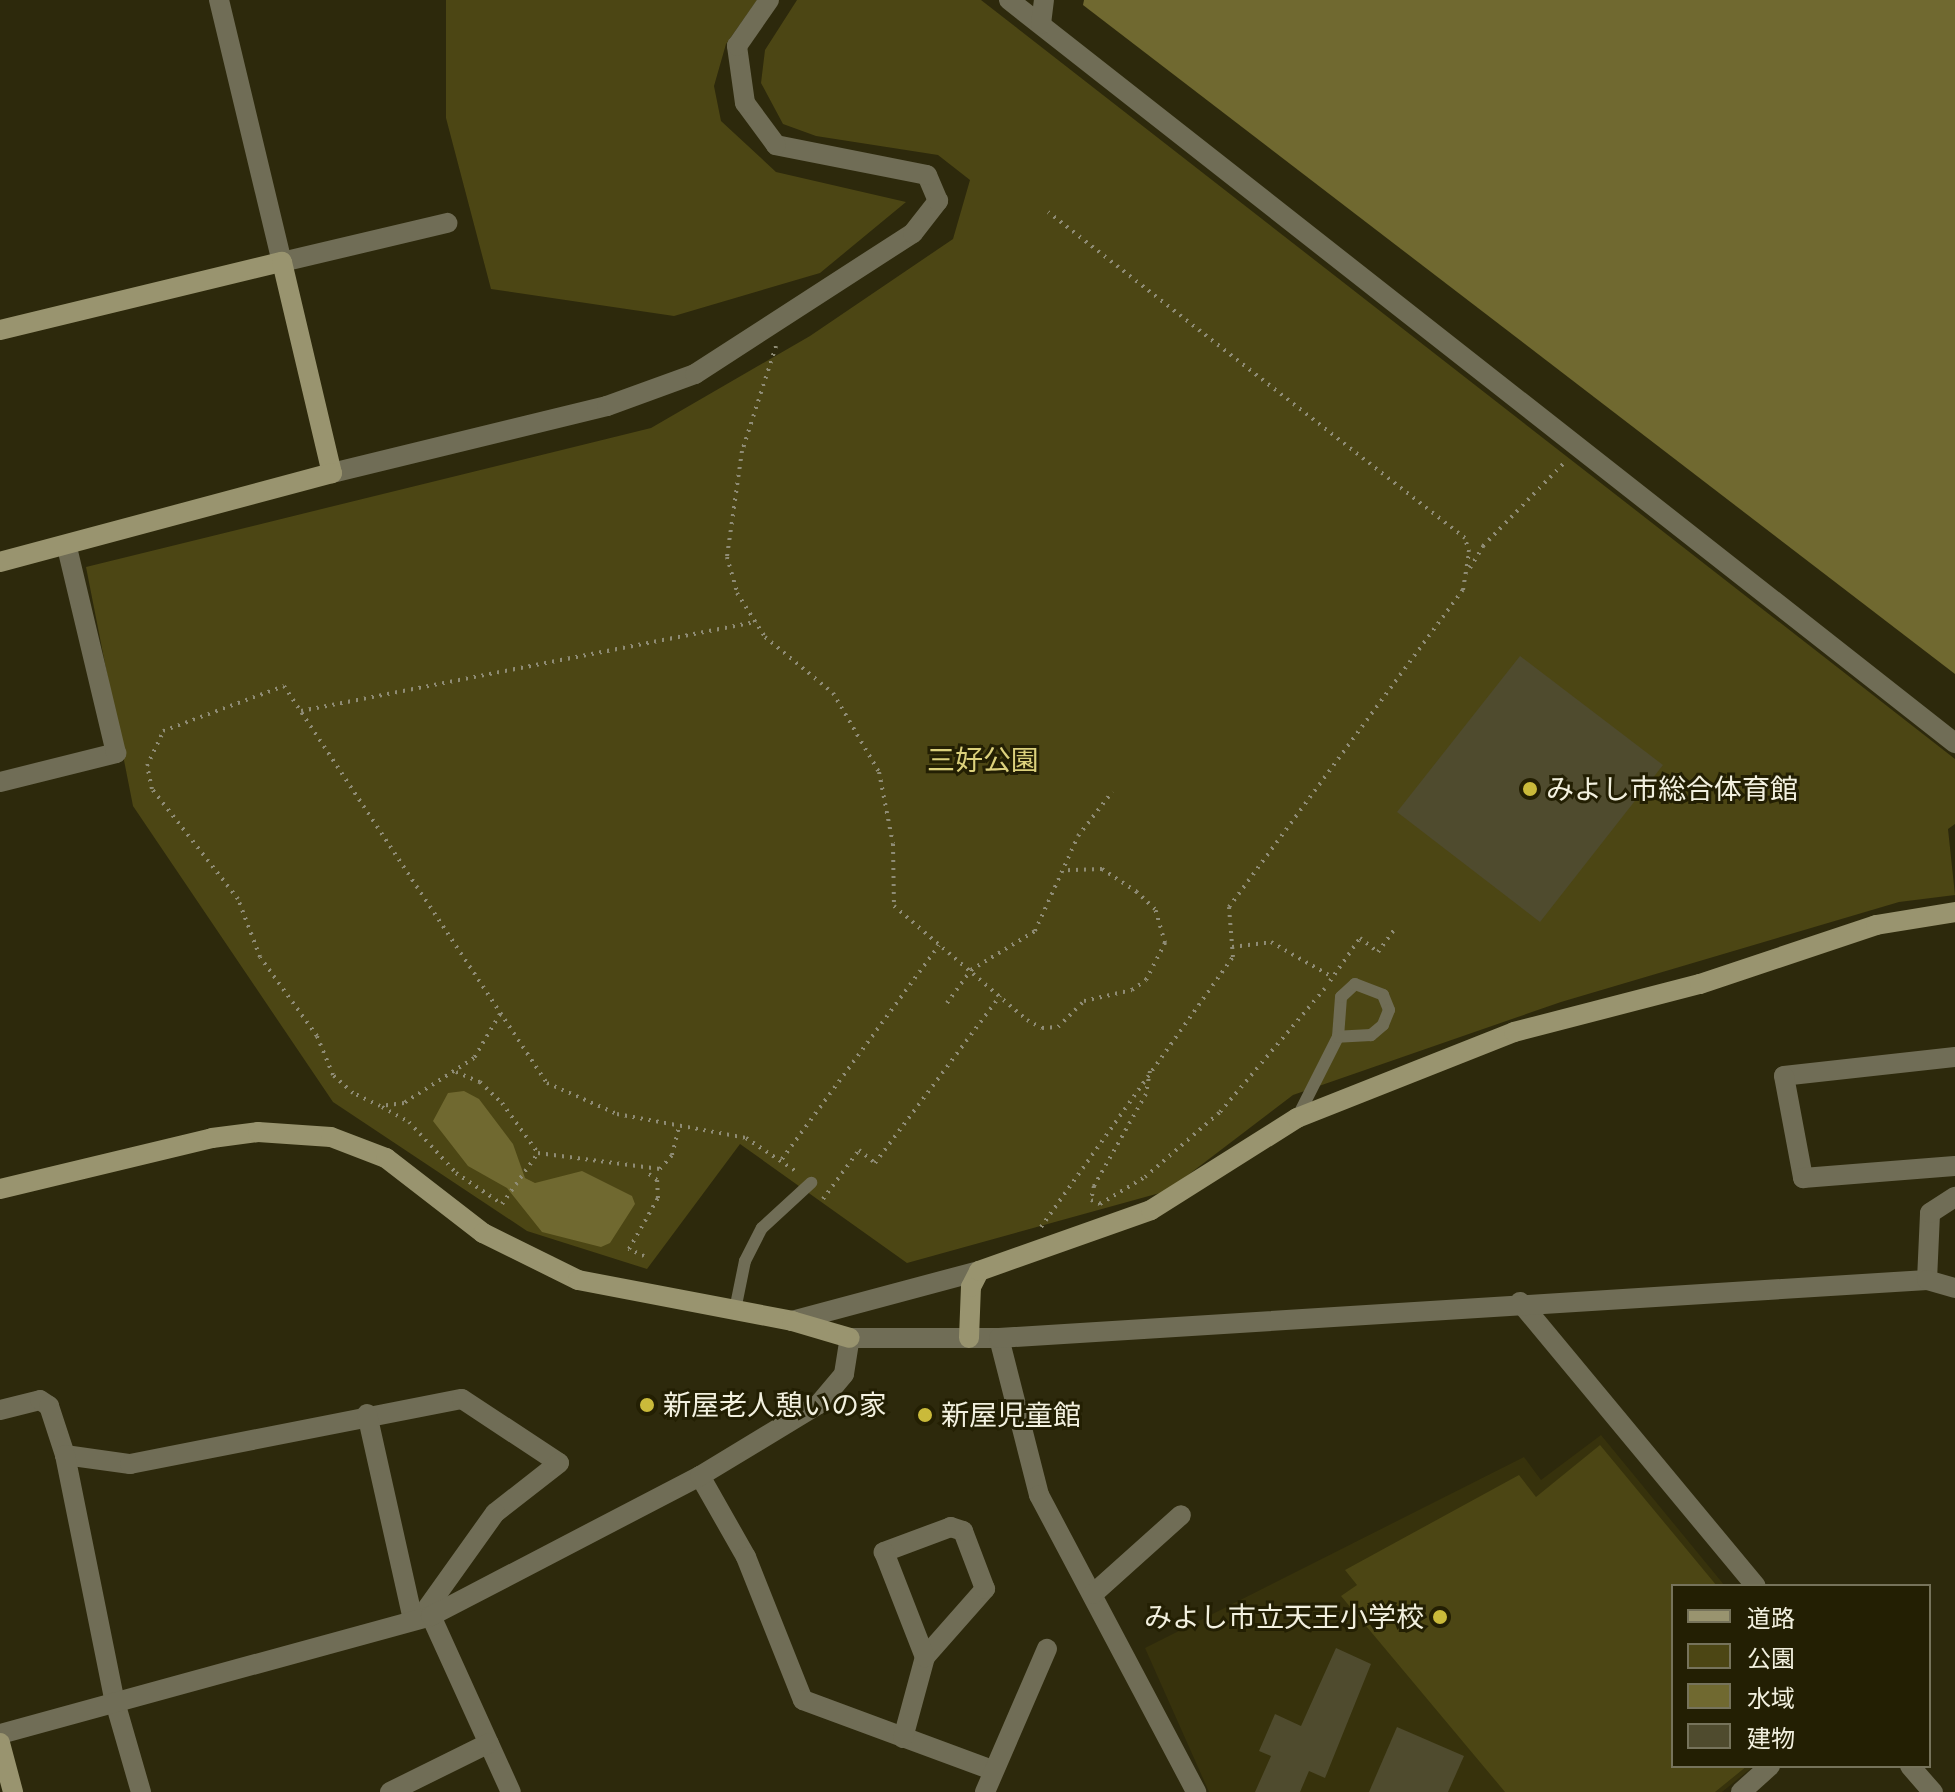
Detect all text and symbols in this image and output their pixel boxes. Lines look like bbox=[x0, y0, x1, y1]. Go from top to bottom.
park label: 三好公園 bbox=[927, 743, 1039, 777]
place label: みよし市総合体育館 bbox=[1546, 772, 1798, 806]
marker: みよし市総合体育館 bbox=[1521, 780, 1539, 798]
place label: 新屋老人憩いの家 bbox=[663, 1388, 887, 1422]
marker: 新屋老人憩いの家 bbox=[638, 1396, 656, 1414]
place label: 新屋児童館 bbox=[941, 1398, 1081, 1432]
marker: 新屋児童館 bbox=[916, 1406, 934, 1424]
legend bbox=[1671, 1584, 1931, 1768]
place label: みよし市立天王小学校 bbox=[1144, 1600, 1424, 1634]
text: 道路 bbox=[1747, 1604, 1795, 1633]
marker: みよし市立天王小学校 bbox=[1431, 1608, 1449, 1626]
text: 公園 bbox=[1747, 1644, 1795, 1673]
text: 水域 bbox=[1747, 1684, 1795, 1713]
text: 建物 bbox=[1747, 1724, 1795, 1753]

